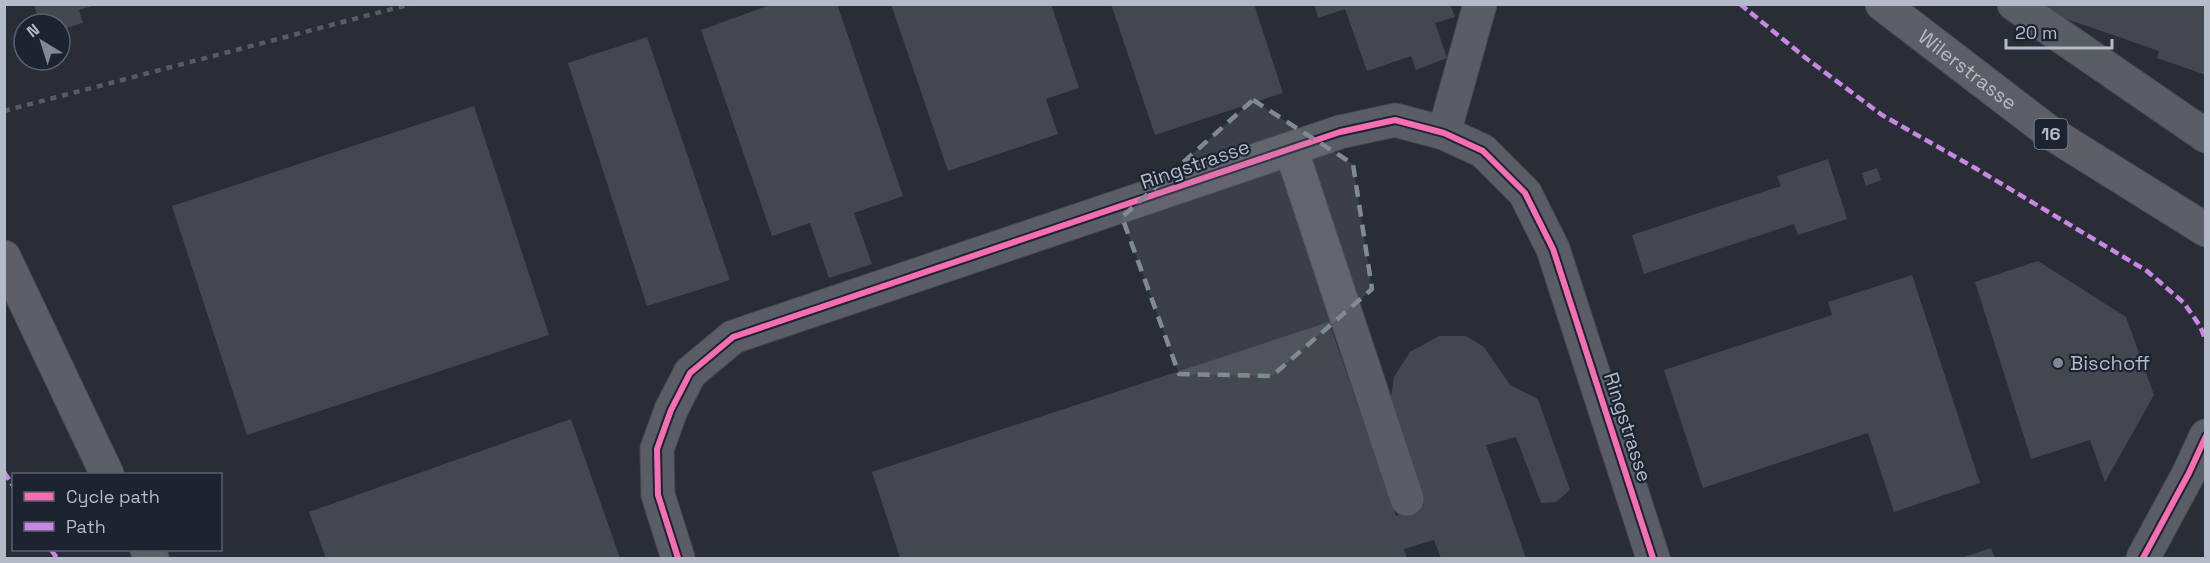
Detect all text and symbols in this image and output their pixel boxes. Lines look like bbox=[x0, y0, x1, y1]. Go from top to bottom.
north arrow bbox=[12, 12, 72, 72]
scale bar bbox=[2006, 12, 2112, 50]
text: N bbox=[22, 19, 44, 42]
text: 20 m bbox=[2015, 21, 2058, 44]
street label: Wilerstrasse bbox=[1913, 24, 2022, 116]
road number: 16 bbox=[2034, 119, 2068, 149]
street label: Ringstrasse bbox=[1137, 133, 1253, 195]
place label: Bischoff bbox=[2070, 350, 2150, 376]
marker: Bischoff bbox=[2051, 356, 2065, 370]
street label: Ringstrasse bbox=[1598, 369, 1658, 485]
legend bbox=[12, 473, 222, 551]
text: Cycle path bbox=[66, 485, 160, 508]
text: Path bbox=[66, 515, 106, 538]

